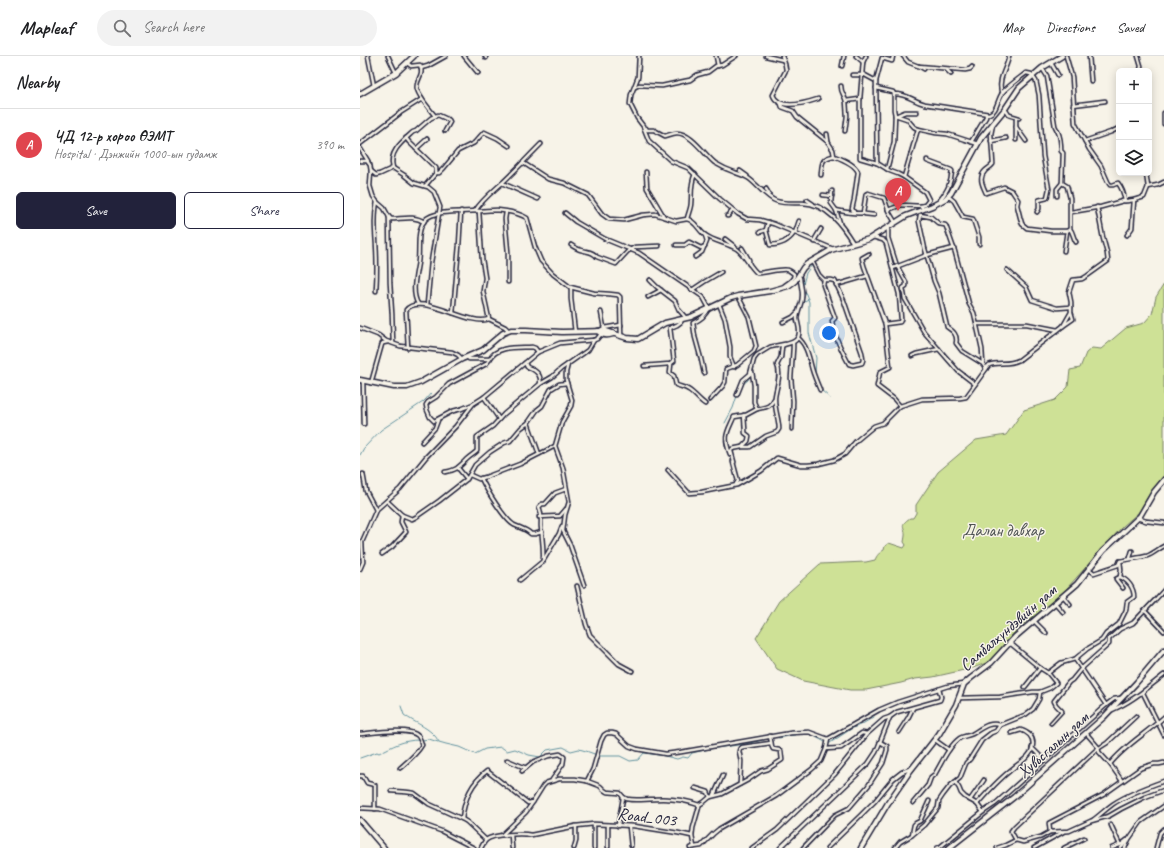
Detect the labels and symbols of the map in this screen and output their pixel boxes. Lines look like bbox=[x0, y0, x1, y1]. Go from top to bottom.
pin: A bbox=[885, 178, 911, 211]
your location bbox=[819, 323, 839, 343]
park label: Далан давхар bbox=[962, 520, 1045, 541]
street label: Самбалхүндэвийн зам bbox=[955, 579, 1062, 677]
street label: Хувьсгалын зам bbox=[1013, 707, 1094, 783]
street label: Road_003 bbox=[616, 803, 679, 831]

